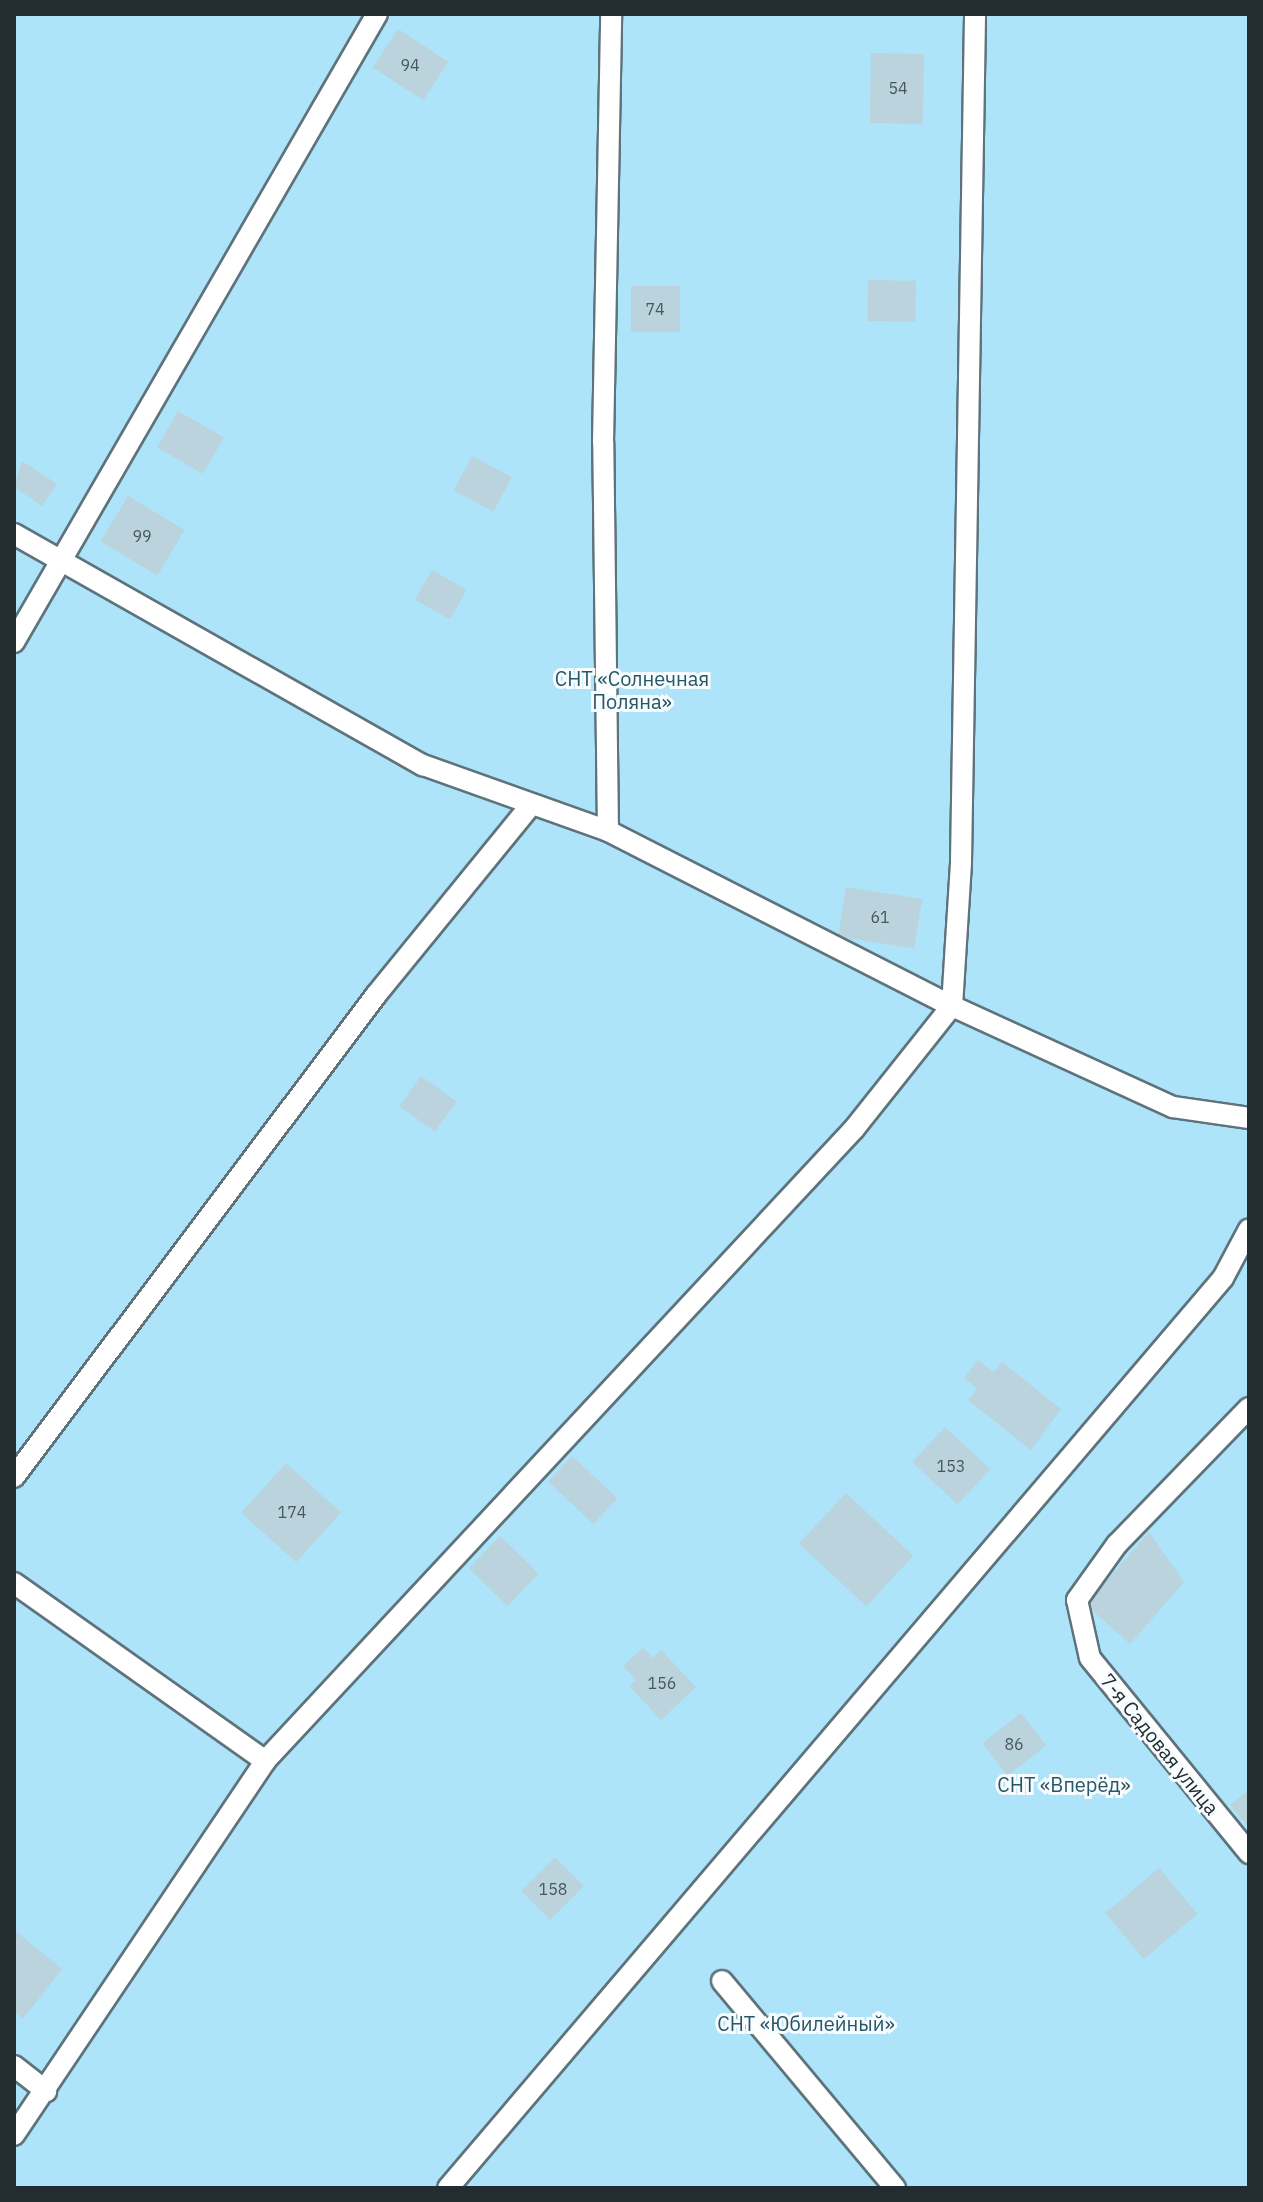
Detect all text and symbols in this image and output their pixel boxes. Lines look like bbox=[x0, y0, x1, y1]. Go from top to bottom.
house number: 94 bbox=[400, 55, 420, 75]
house number: 54 bbox=[888, 78, 908, 98]
house number: 74 bbox=[645, 299, 665, 319]
house number: 99 bbox=[132, 526, 152, 546]
park label: СНТ «Солнечная Поляна» bbox=[555, 667, 709, 714]
house number: 61 bbox=[870, 907, 890, 927]
house number: 153 bbox=[937, 1456, 965, 1476]
house number: 174 bbox=[278, 1502, 306, 1522]
street label: 7-я Садовая улица bbox=[1096, 1669, 1224, 1819]
house number: 156 bbox=[648, 1673, 676, 1693]
house number: 86 bbox=[1004, 1734, 1024, 1754]
park label: СНТ «Вперёд» bbox=[997, 1772, 1131, 1796]
house number: 158 bbox=[539, 1879, 567, 1899]
park label: СНТ «Юбилейный» bbox=[717, 2011, 895, 2035]

